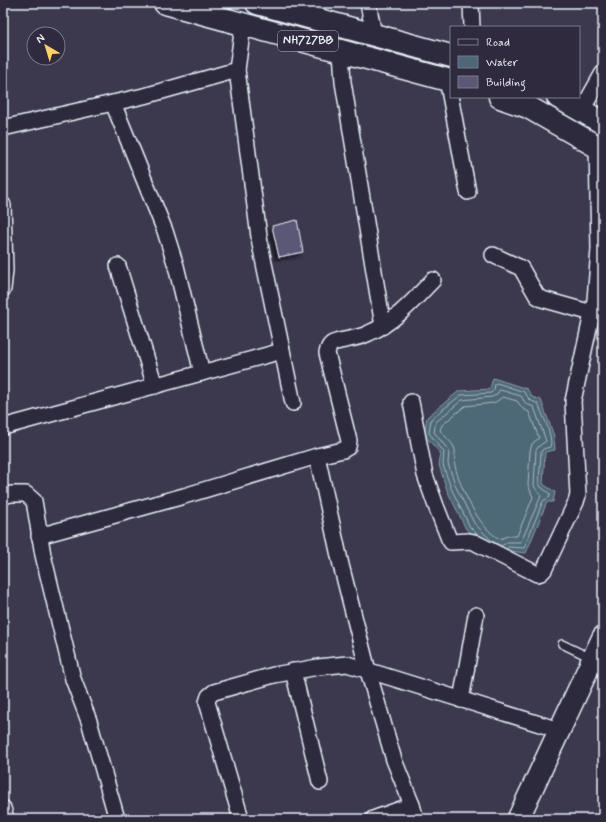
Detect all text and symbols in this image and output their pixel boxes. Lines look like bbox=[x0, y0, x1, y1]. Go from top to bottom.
north arrow bbox=[26, 26, 66, 66]
legend bbox=[450, 26, 580, 98]
text: N bbox=[33, 31, 48, 47]
road number: NH727BB bbox=[278, 31, 338, 51]
text: Road bbox=[486, 35, 510, 51]
text: Water bbox=[486, 55, 518, 71]
text: Building bbox=[486, 75, 526, 92]

